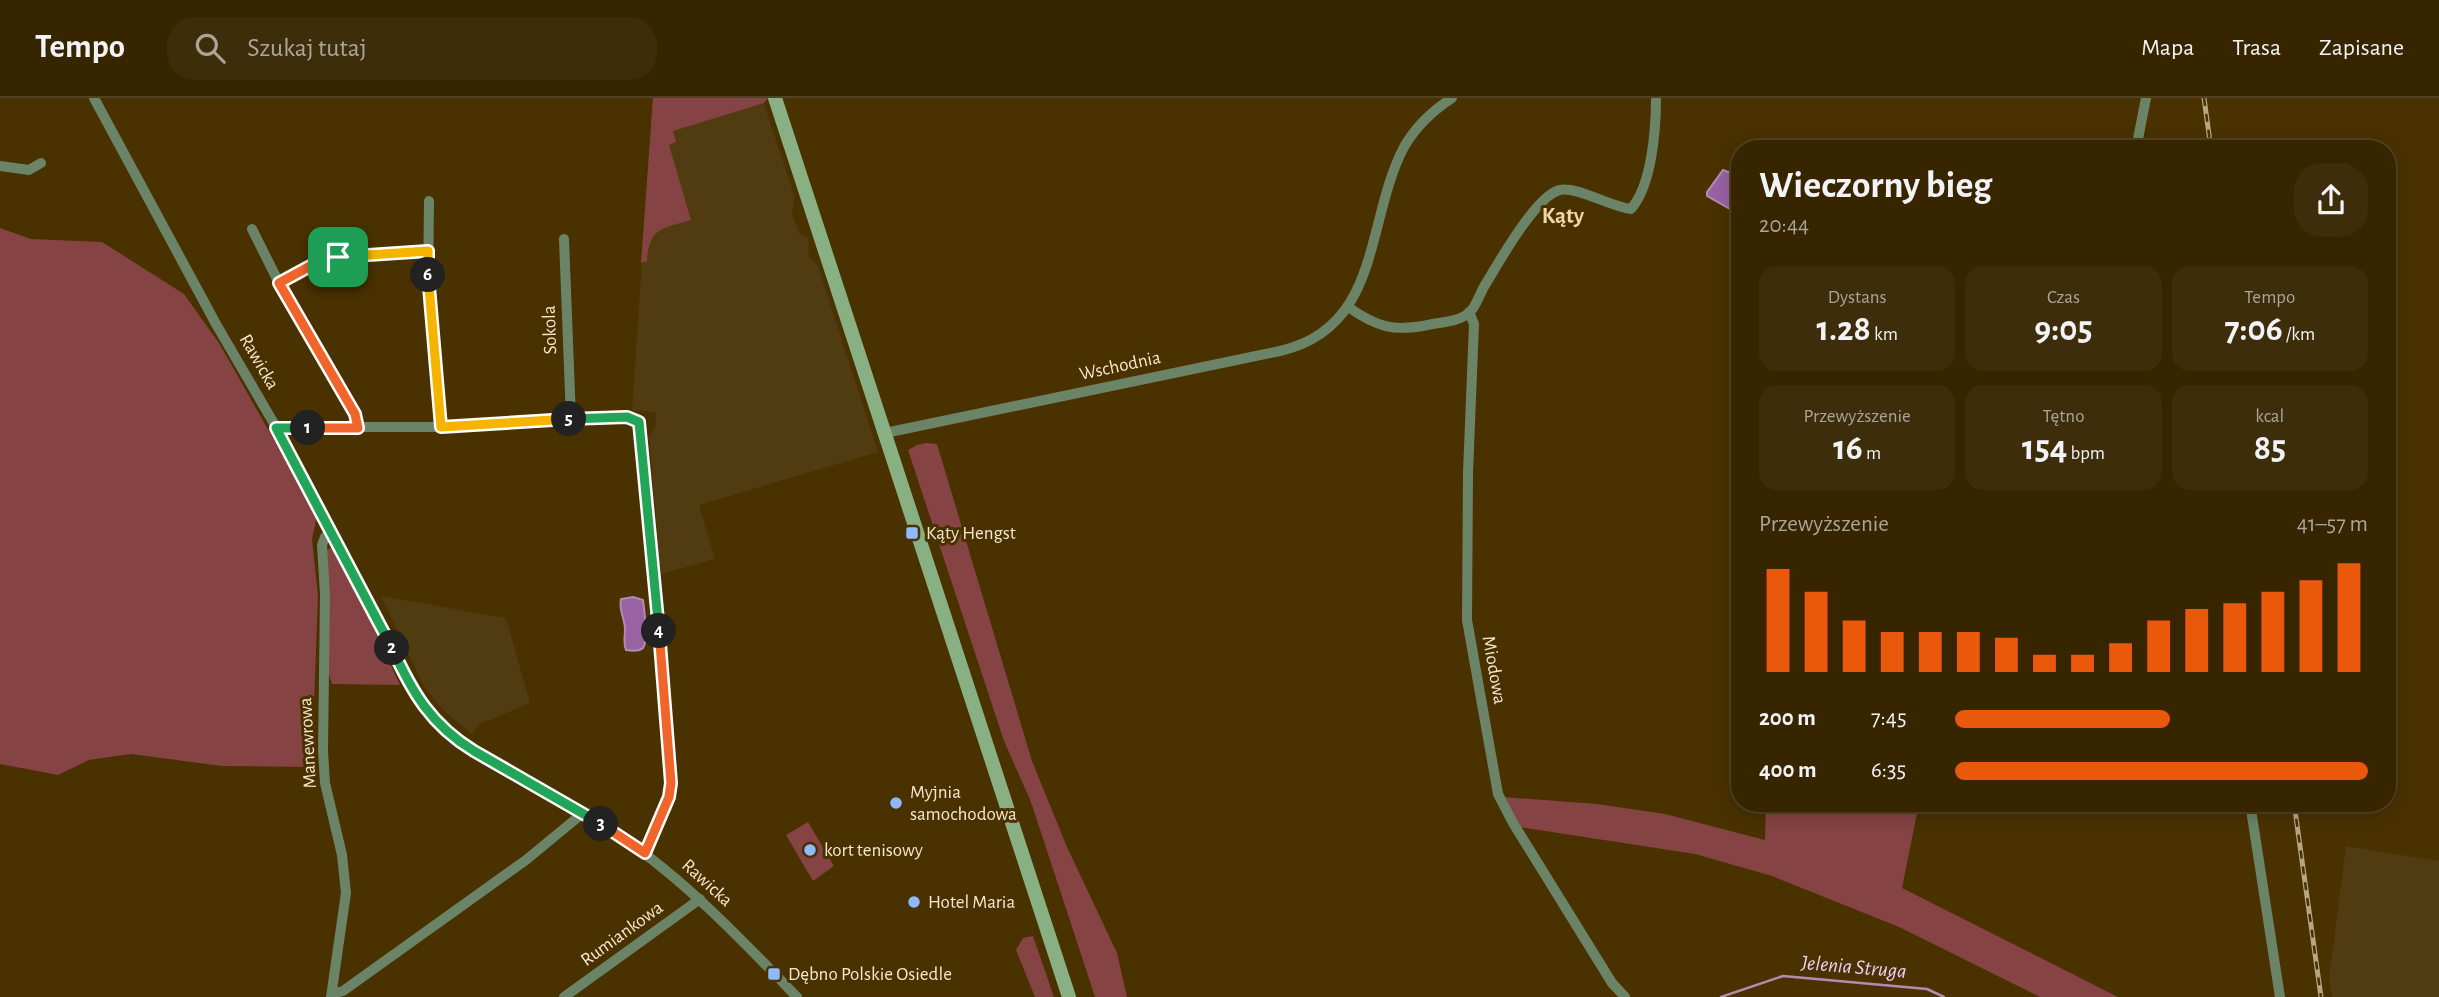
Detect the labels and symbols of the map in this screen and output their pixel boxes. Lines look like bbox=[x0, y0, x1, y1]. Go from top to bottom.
district label: Kąty bbox=[1542, 205, 1585, 228]
pin bbox=[308, 227, 368, 287]
pin: 6 bbox=[410, 258, 446, 292]
street label: Sokola bbox=[540, 305, 560, 355]
street label: Rawicka bbox=[236, 331, 282, 393]
street label: Wschodnia bbox=[1078, 348, 1163, 384]
pin: 5 bbox=[552, 402, 586, 436]
pin: 1 bbox=[290, 410, 326, 446]
place label: Kąty Hengst bbox=[926, 524, 1016, 543]
marker: Kąty Hengst bbox=[904, 525, 920, 541]
pin: 4 bbox=[642, 614, 676, 648]
pin: 2 bbox=[374, 630, 410, 666]
street label: Miodowa bbox=[1479, 634, 1509, 706]
street label: Manewrowa bbox=[296, 697, 320, 789]
place label: Myjnia samochodowa bbox=[910, 783, 1017, 824]
marker: Myjnia samochodowa bbox=[888, 795, 904, 811]
pin: 3 bbox=[584, 806, 618, 842]
place label: kort tenisowy bbox=[824, 841, 923, 860]
marker: kort tenisowy bbox=[802, 842, 818, 858]
street label: Rawicka bbox=[678, 856, 736, 910]
place label: Hotel Maria bbox=[928, 893, 1015, 912]
marker: Hotel Maria bbox=[906, 894, 922, 910]
street label: Rumiankowa bbox=[577, 898, 667, 970]
water label: Jelenia Struga bbox=[1800, 952, 1907, 982]
place label: Dębno Polskie Osiedle bbox=[788, 965, 952, 984]
marker: Dębno Polskie Osiedle bbox=[766, 966, 782, 982]

